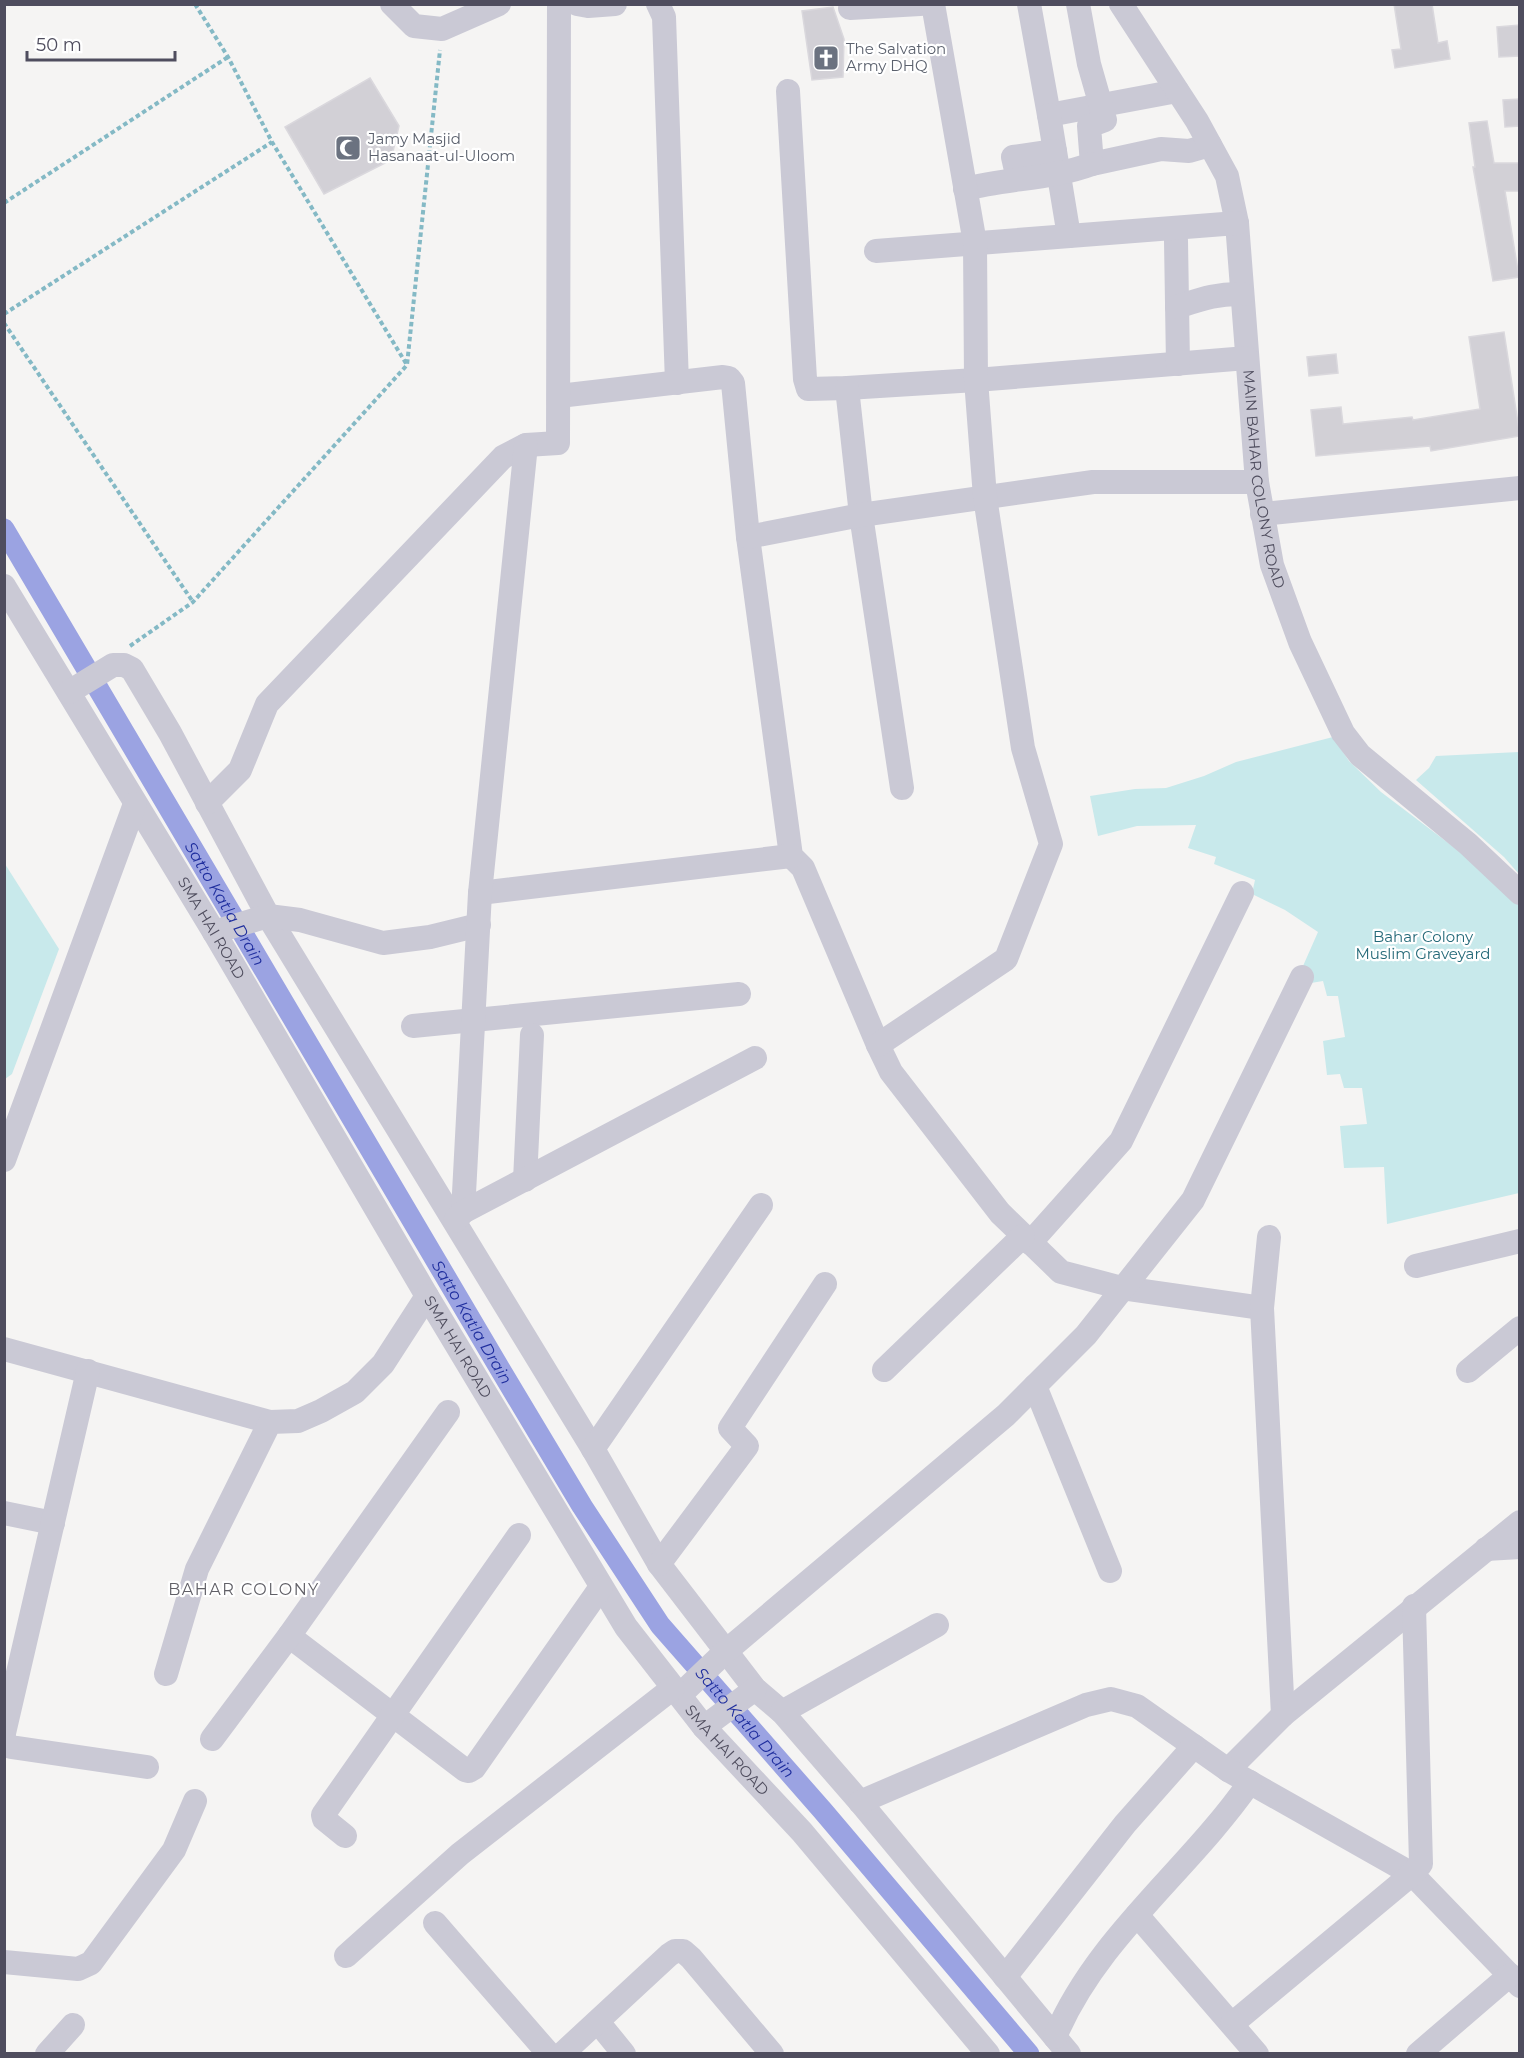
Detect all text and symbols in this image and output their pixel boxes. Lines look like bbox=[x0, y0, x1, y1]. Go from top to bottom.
scale bar bbox=[27, 24, 176, 62]
text: 50 m bbox=[36, 34, 82, 56]
place label: The Salvation Army DHQ bbox=[846, 39, 946, 75]
church icon: The Salvation Army DHQ bbox=[811, 43, 841, 73]
place label: Jamy Masjid Hasanaat-ul-Uloom bbox=[367, 129, 515, 165]
mosque icon: Jamy Masjid Hasanaat-ul-Uloom bbox=[333, 133, 363, 163]
street label: MAIN BAHAR COLONY ROAD bbox=[1239, 369, 1290, 591]
water label: Satto Katla Drain bbox=[181, 838, 269, 969]
street label: SMA HAI ROAD bbox=[174, 873, 250, 983]
park label: Bahar Colony Muslim Graveyard bbox=[1356, 927, 1490, 963]
water label: Satto Katla Drain bbox=[428, 1257, 516, 1388]
street label: SMA HAI ROAD bbox=[420, 1292, 496, 1401]
district label: BAHAR COLONY bbox=[168, 1580, 320, 1599]
water label: Satto Katla Drain bbox=[692, 1664, 798, 1782]
street label: SMA HAI ROAD bbox=[681, 1701, 773, 1799]

